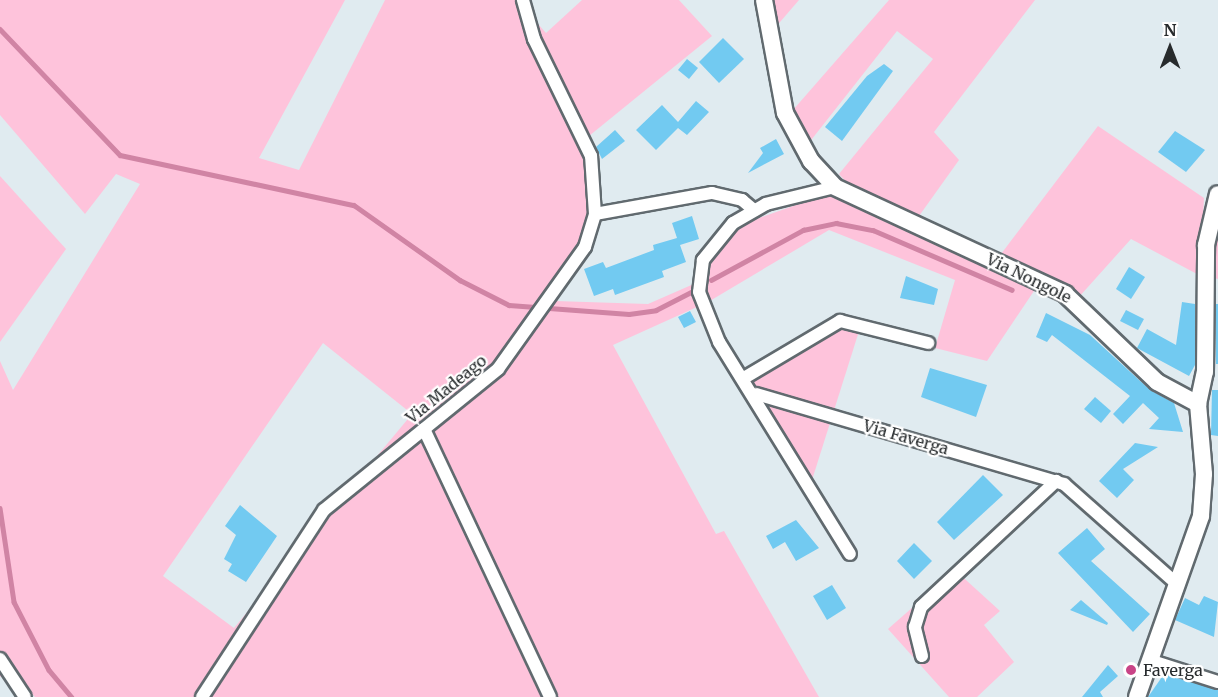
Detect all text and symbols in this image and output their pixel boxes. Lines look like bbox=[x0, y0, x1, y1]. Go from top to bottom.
north arrow bbox=[1140, 18, 1200, 78]
text: N bbox=[1164, 20, 1176, 40]
street label: Via Nongole bbox=[983, 249, 1075, 307]
street label: Via Madeago bbox=[402, 351, 490, 427]
street label: Via Faverga bbox=[861, 416, 951, 458]
place label: Faverga bbox=[1143, 660, 1203, 680]
marker: Faverga bbox=[1124, 663, 1138, 677]

